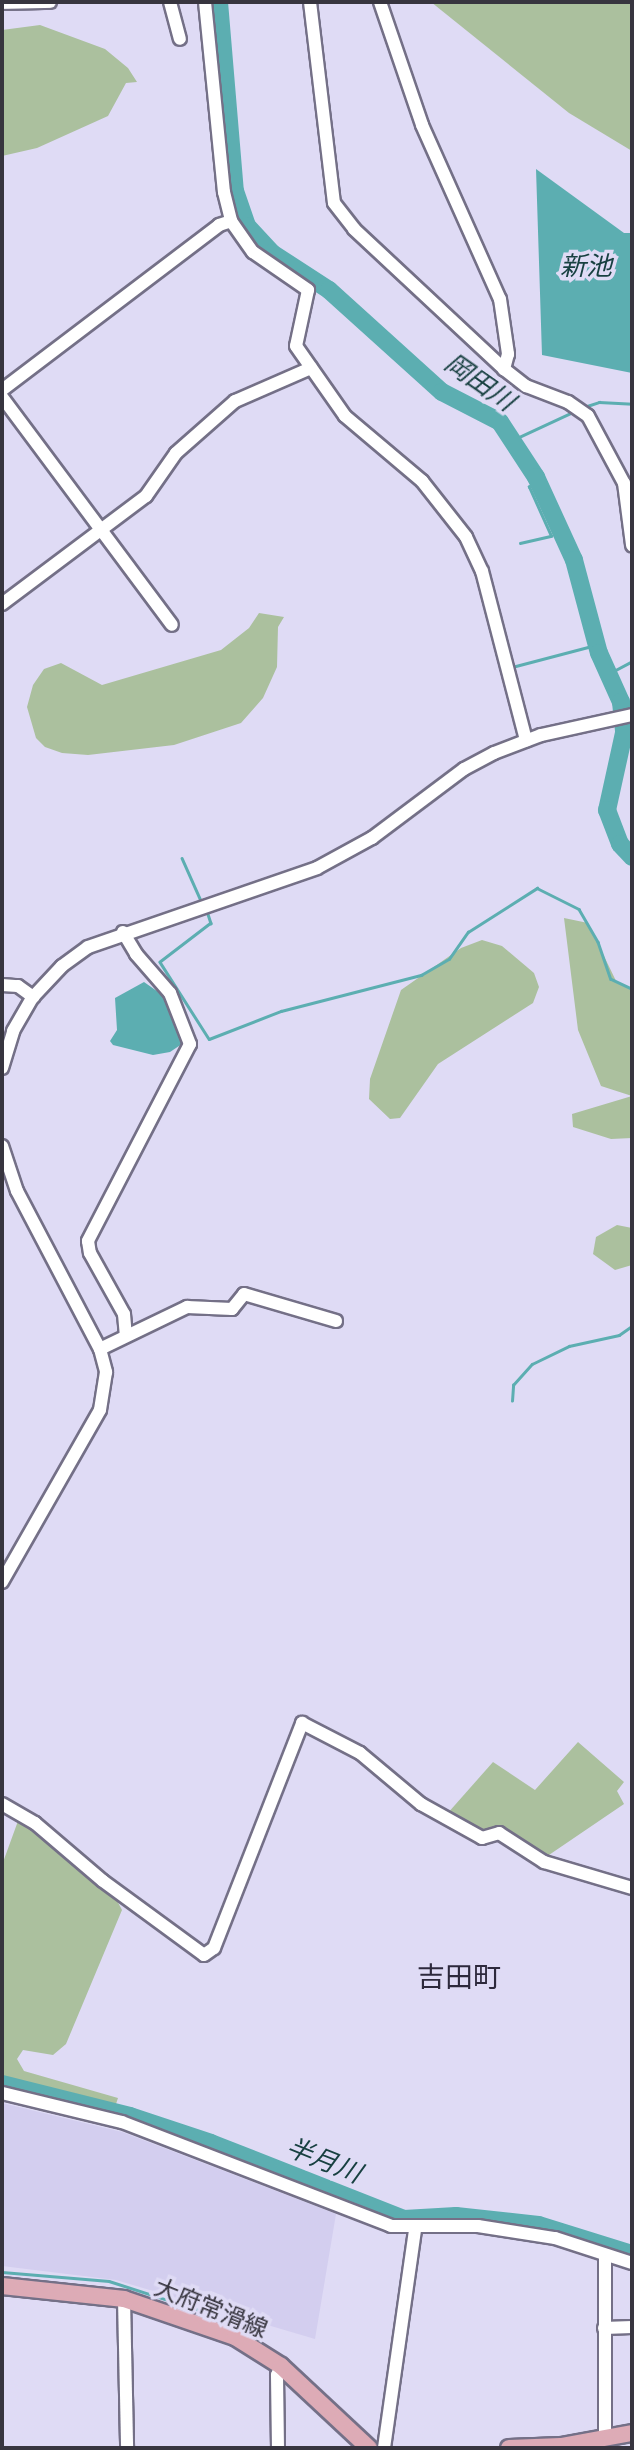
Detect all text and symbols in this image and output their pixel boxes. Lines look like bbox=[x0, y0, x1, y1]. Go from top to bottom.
water label: 新池 bbox=[560, 250, 612, 282]
water label: 岡田川 bbox=[439, 347, 521, 417]
district label: 吉田町 bbox=[417, 1960, 501, 1994]
water label: 半月川 bbox=[282, 2131, 366, 2189]
street label: 大府常滑線 bbox=[150, 2272, 272, 2344]

